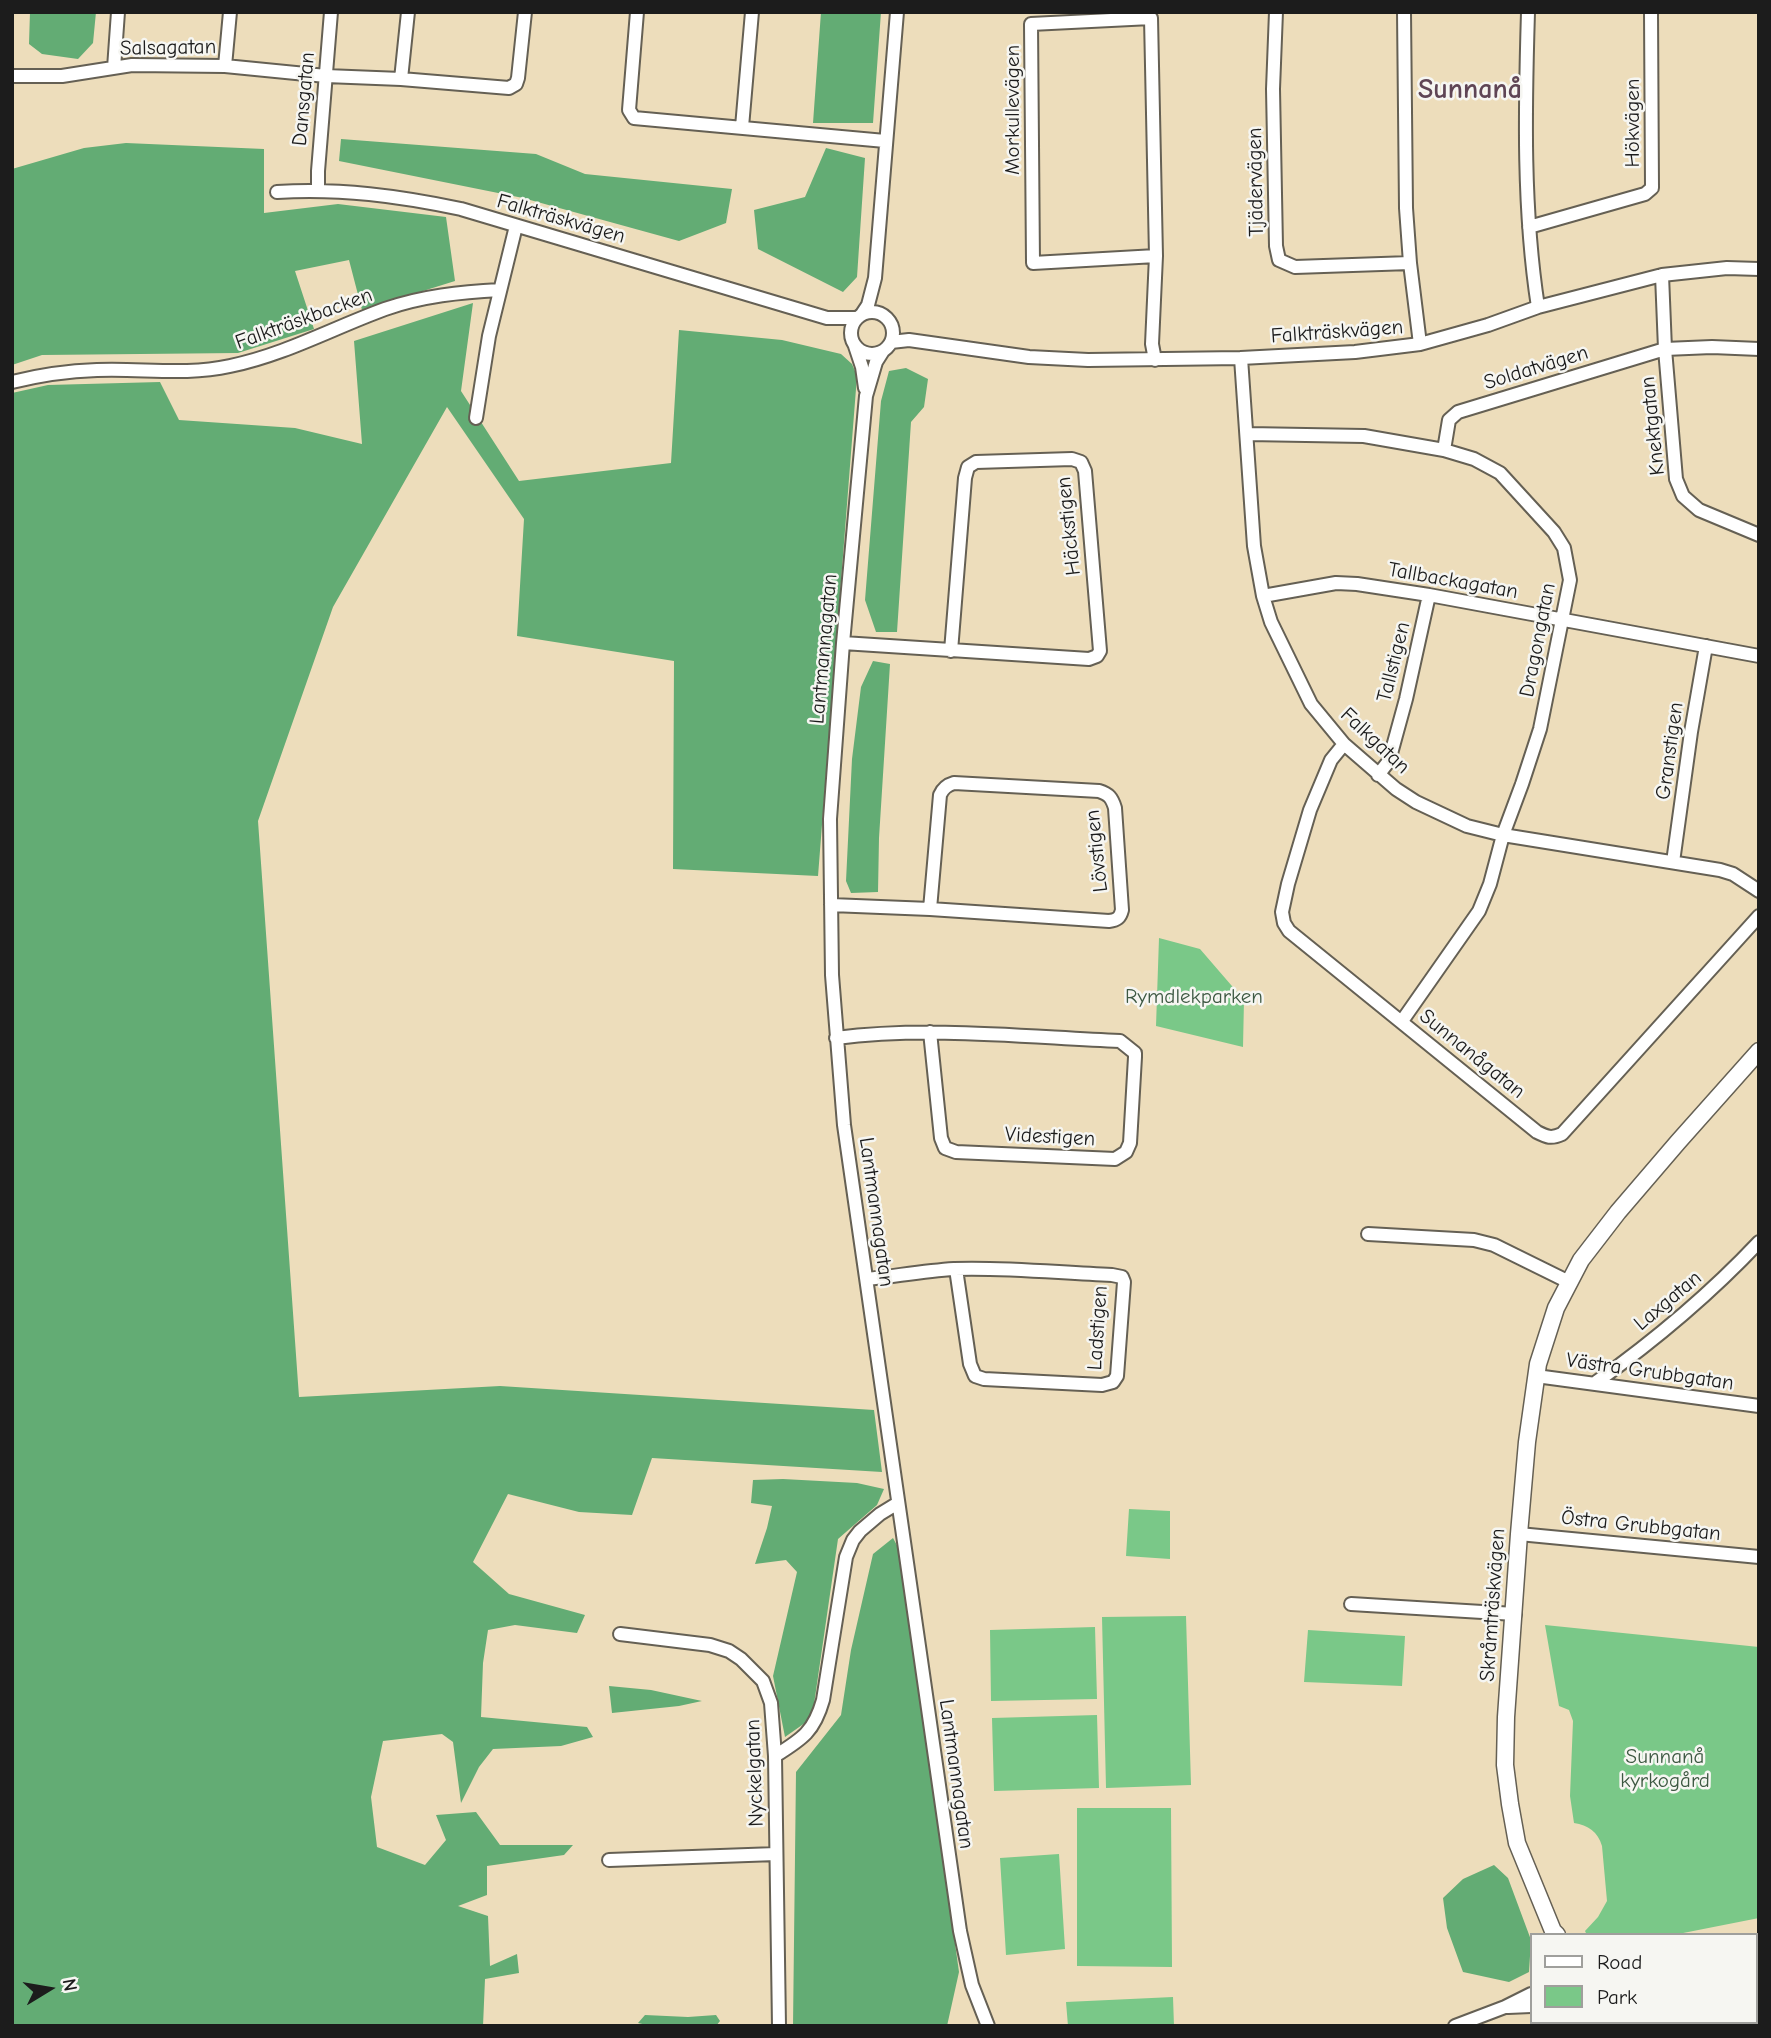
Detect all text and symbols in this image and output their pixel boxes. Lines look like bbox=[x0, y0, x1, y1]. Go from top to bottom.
street label: Salsagatan bbox=[120, 35, 216, 61]
street label: Morkullevägen bbox=[1000, 45, 1026, 175]
street label: Dansgatan bbox=[287, 51, 321, 147]
district label: Sunnanå bbox=[1418, 73, 1522, 107]
street label: Hökvägen bbox=[1620, 79, 1646, 167]
street label: Tjädervägen bbox=[1242, 127, 1270, 237]
street label: Falkträskvägen bbox=[494, 189, 628, 249]
street label: Falkträskbacken bbox=[232, 283, 376, 355]
street label: Falkträskvägen bbox=[1270, 315, 1404, 349]
street label: Soldatvägen bbox=[1481, 340, 1591, 396]
street label: Knektgatan bbox=[1635, 375, 1671, 477]
street label: Häckstigen bbox=[1051, 475, 1087, 577]
street label: Tallbackagatan bbox=[1386, 557, 1520, 605]
street label: Lantmannagatan bbox=[805, 573, 843, 725]
street label: Dragongatan bbox=[1515, 581, 1561, 699]
street label: Tallstigen bbox=[1372, 619, 1416, 705]
street label: Granstigen bbox=[1651, 701, 1689, 801]
street label: Falkgatan bbox=[1335, 702, 1415, 780]
street label: Lövstigen bbox=[1080, 809, 1114, 893]
park label: Rymdlekparken bbox=[1125, 984, 1263, 1010]
street label: Sunnanågatan bbox=[1414, 1004, 1530, 1104]
street label: Videstigen bbox=[1004, 1122, 1096, 1152]
street label: Lantmannagatan bbox=[853, 1136, 899, 1288]
street label: Laxgatan bbox=[1629, 1266, 1707, 1336]
street label: Ladstigen bbox=[1082, 1285, 1114, 1371]
street label: Västra Grubbgatan bbox=[1565, 1348, 1735, 1396]
street label: Östra Grubbgatan bbox=[1560, 1505, 1722, 1547]
street label: Skråmträskvägen bbox=[1475, 1528, 1511, 1682]
street label: Lantmannagatan bbox=[933, 1698, 979, 1850]
street label: Nyckelgatan bbox=[741, 1719, 769, 1827]
park label: Sunnanå kyrkogård bbox=[1620, 1744, 1710, 1794]
legend bbox=[1530, 1933, 1757, 2024]
text: Road bbox=[1597, 1950, 1642, 1974]
north arrow bbox=[14, 1954, 84, 2024]
text: N bbox=[58, 1977, 82, 1993]
text: Park bbox=[1597, 1985, 1637, 2009]

